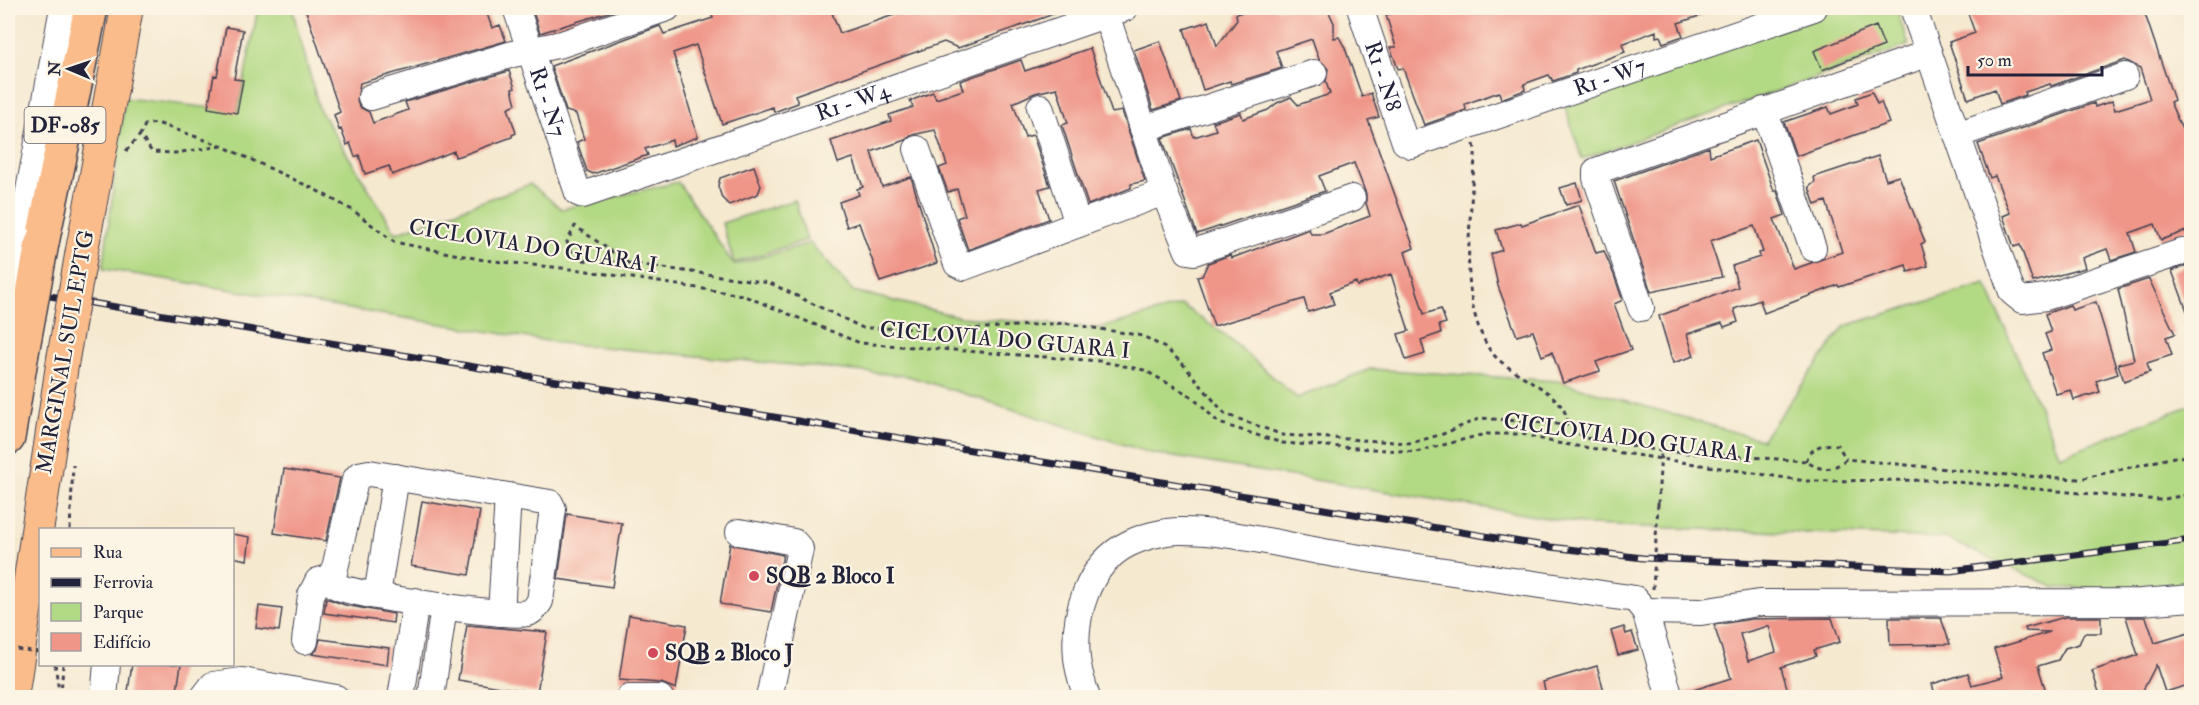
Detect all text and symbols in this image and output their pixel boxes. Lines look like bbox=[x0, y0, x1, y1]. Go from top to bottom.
street label: R1 - N8 bbox=[1358, 38, 1408, 115]
north arrow bbox=[39, 39, 99, 99]
scale bar bbox=[1968, 39, 2102, 77]
text: 50 m bbox=[1977, 49, 2012, 72]
street label: R1 - W7 bbox=[1570, 52, 1650, 103]
text: N bbox=[45, 60, 65, 77]
street label: R1 - N7 bbox=[523, 63, 572, 140]
street label: R1 - W4 bbox=[812, 76, 895, 128]
road number: DF-085 bbox=[25, 107, 106, 143]
street label: CICLOVIA DO GUARA I bbox=[407, 213, 659, 279]
street label: MARGINAL SUL EPTG bbox=[30, 228, 100, 476]
street label: CICLOVIA DO GUARA I bbox=[879, 315, 1131, 365]
street label: CICLOVIA DO GUARA I bbox=[1502, 407, 1754, 469]
legend bbox=[39, 528, 234, 666]
text: Rua bbox=[93, 541, 123, 564]
place label: SQB 2 Bloco I bbox=[766, 562, 895, 590]
marker: SQB 2 Bloco I bbox=[747, 569, 761, 583]
text: Ferrovia bbox=[93, 571, 154, 594]
text: Parque bbox=[93, 601, 144, 624]
text: Edifício bbox=[93, 631, 151, 654]
place label: SQB 2 Bloco J bbox=[665, 639, 794, 668]
marker: SQB 2 Bloco J bbox=[646, 646, 660, 660]

